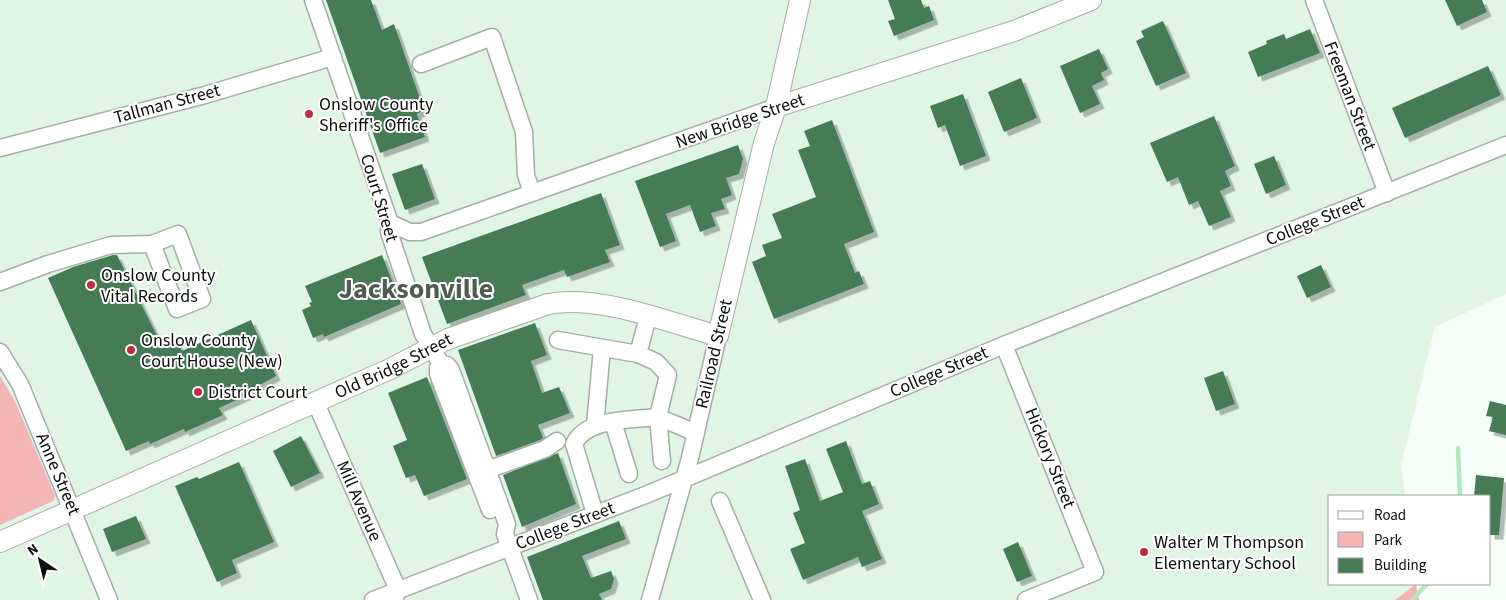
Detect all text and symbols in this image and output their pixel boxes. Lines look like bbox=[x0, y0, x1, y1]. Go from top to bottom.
street label: Freeman Street bbox=[1318, 38, 1382, 154]
street label: Tallman Street bbox=[111, 78, 223, 130]
street label: New Bridge Street bbox=[672, 87, 808, 155]
place label: Onslow County Sheriff's Office bbox=[319, 92, 434, 138]
marker: Onslow County Sheriff's Office bbox=[303, 108, 315, 120]
street label: Court Street bbox=[354, 151, 404, 245]
street label: College Street bbox=[1262, 190, 1368, 252]
place label: Onslow County Vital Records bbox=[101, 263, 216, 309]
district label: Jacksonville bbox=[339, 269, 493, 309]
marker: Onslow County Vital Records bbox=[85, 279, 97, 291]
street label: Railroad Street bbox=[689, 297, 739, 411]
street label: Old Bridge Street bbox=[330, 327, 456, 405]
place label: Onslow County Court House (New) bbox=[141, 328, 283, 374]
street label: College Street bbox=[886, 340, 992, 404]
marker: Onslow County Court House (New) bbox=[125, 344, 137, 356]
place label: District Court bbox=[208, 380, 307, 405]
marker: District Court bbox=[192, 386, 204, 398]
street label: Hickory Street bbox=[1018, 404, 1082, 512]
street label: Anne Street bbox=[29, 429, 87, 519]
street label: Mill Avenue bbox=[330, 457, 388, 545]
legend bbox=[1328, 495, 1491, 585]
street label: College Street bbox=[512, 496, 618, 556]
text: Road bbox=[1374, 505, 1406, 526]
place label: Walter M Thompson Elementary School bbox=[1154, 530, 1304, 576]
text: Park bbox=[1374, 530, 1403, 551]
north arrow bbox=[15, 535, 65, 585]
text: N bbox=[24, 539, 43, 561]
marker: Walter M Thompson Elementary School bbox=[1138, 546, 1150, 558]
text: Building bbox=[1374, 555, 1427, 576]

